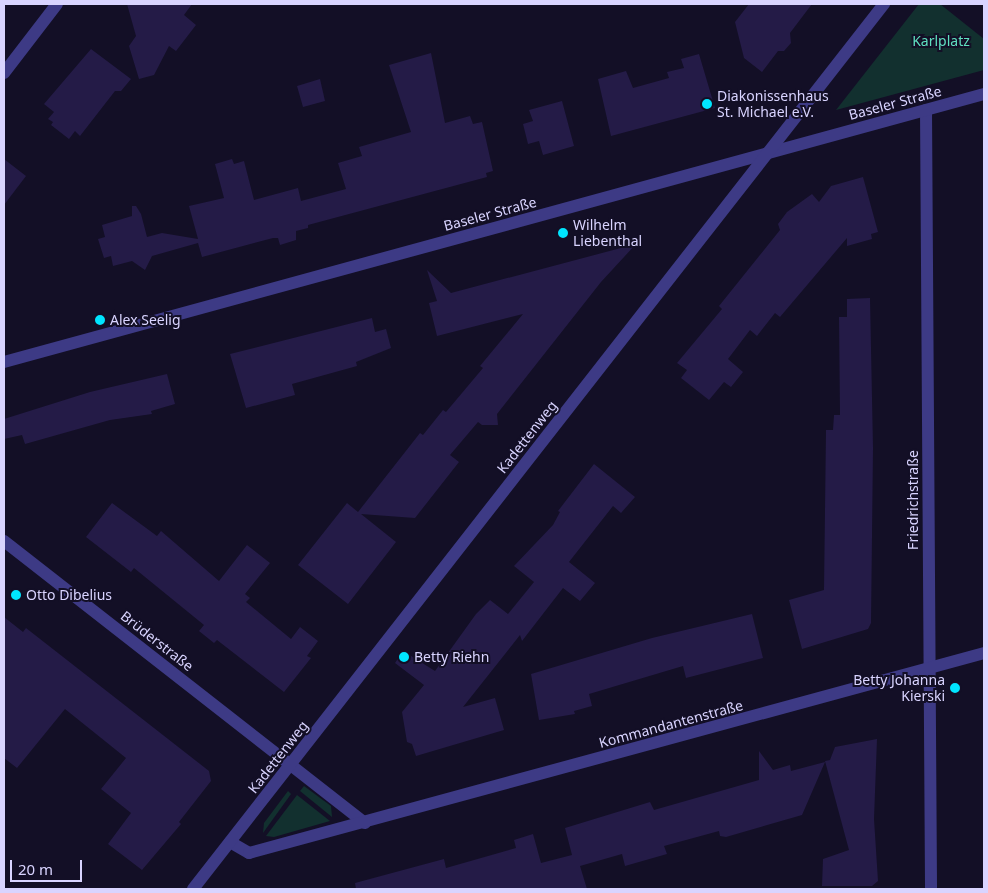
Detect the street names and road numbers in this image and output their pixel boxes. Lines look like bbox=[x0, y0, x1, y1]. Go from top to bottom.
street label: Baseler Straße bbox=[847, 83, 943, 123]
street label: Baseler Straße bbox=[442, 194, 538, 234]
street label: Kadettenweg bbox=[494, 397, 560, 477]
street label: Friedrichstraße bbox=[905, 450, 921, 550]
street label: Brüderstraße bbox=[117, 607, 197, 675]
street label: Kommandantenstraße bbox=[597, 697, 745, 751]
street label: Kadettenweg bbox=[245, 717, 311, 797]

